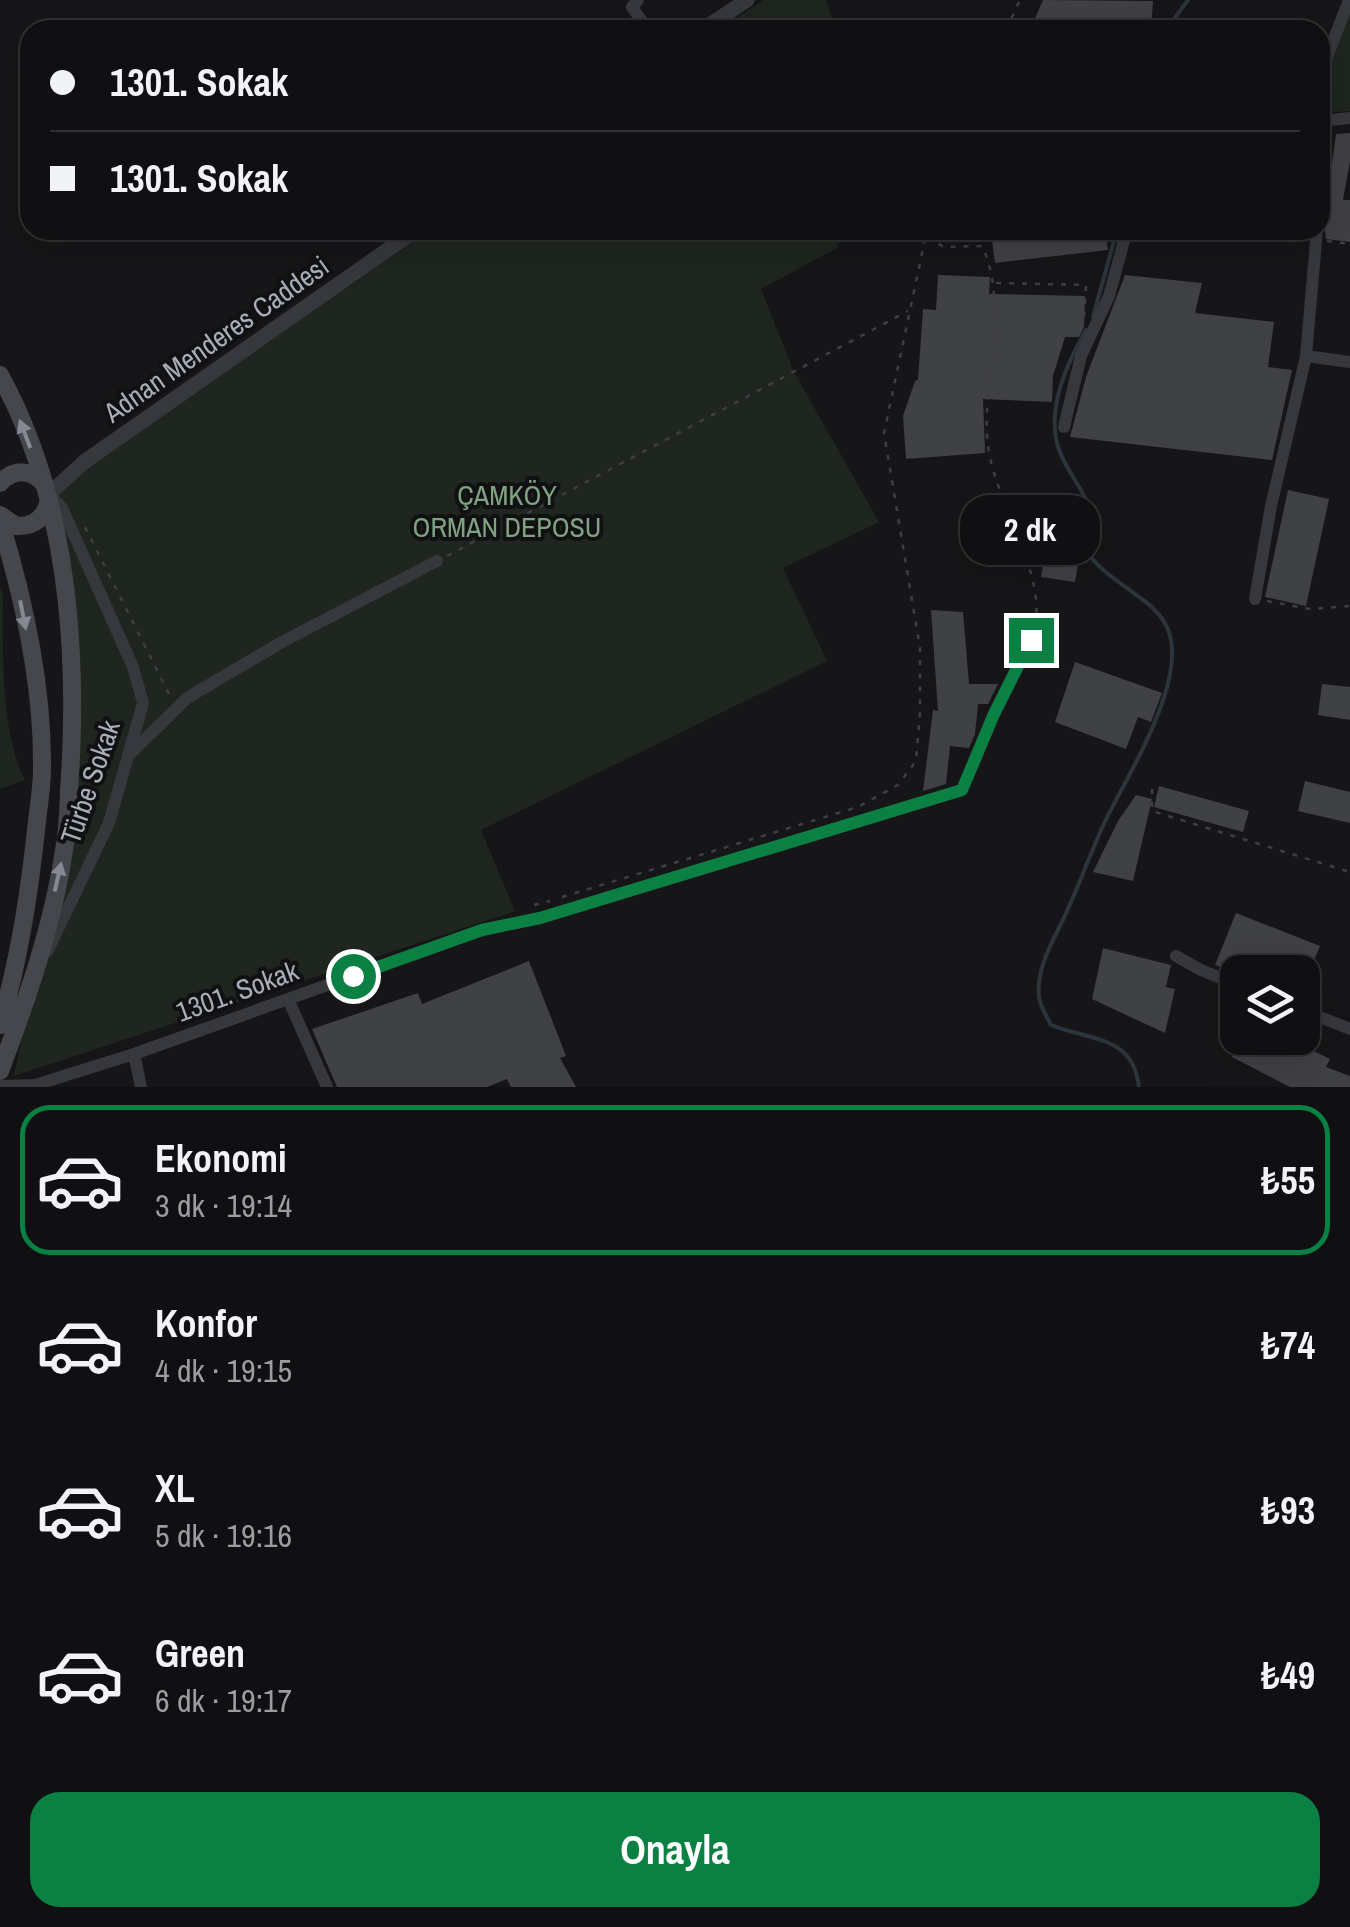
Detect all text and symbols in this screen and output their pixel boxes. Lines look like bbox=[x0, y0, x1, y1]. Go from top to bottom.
text: 1301. Sokak bbox=[110, 57, 288, 108]
text: 1301. Sokak bbox=[110, 153, 288, 204]
street label: Adnan Menderes Caddesi bbox=[95, 247, 336, 432]
one-way arrow bbox=[17, 419, 33, 449]
park label: ÇAMKÖY ORMAN DEPOSU bbox=[413, 476, 601, 546]
callout: 2 dk bbox=[961, 495, 1101, 565]
text: 2 dk bbox=[1004, 508, 1056, 551]
one-way arrow bbox=[16, 600, 32, 631]
route end bbox=[1009, 618, 1054, 663]
street label: Türbe Sokak bbox=[51, 715, 129, 849]
one-way arrow bbox=[51, 861, 66, 892]
street label: 1301. Sokak bbox=[171, 951, 304, 1031]
route start bbox=[331, 954, 376, 999]
map controls bbox=[1220, 955, 1320, 1055]
button: layers bbox=[1220, 955, 1320, 1055]
text: Ekonomi bbox=[155, 1133, 287, 1184]
icon: car bbox=[35, 1135, 125, 1225]
text: ₺55 bbox=[1261, 1155, 1315, 1206]
text: 3 dk · 19:14 bbox=[155, 1184, 292, 1227]
text: Konfor bbox=[155, 1298, 257, 1349]
icon: car bbox=[35, 1300, 125, 1390]
text: ₺74 bbox=[1261, 1320, 1315, 1371]
text: 4 dk · 19:15 bbox=[155, 1349, 292, 1392]
text: XL bbox=[155, 1463, 195, 1514]
icon: car bbox=[35, 1465, 125, 1555]
text: ₺93 bbox=[1261, 1485, 1315, 1536]
text: 5 dk · 19:16 bbox=[155, 1514, 292, 1557]
text: Green bbox=[155, 1628, 245, 1679]
icon: car bbox=[35, 1630, 125, 1720]
text: ₺49 bbox=[1261, 1650, 1315, 1701]
text: 6 dk · 19:17 bbox=[155, 1679, 292, 1722]
button: Onayla bbox=[30, 1792, 1320, 1907]

